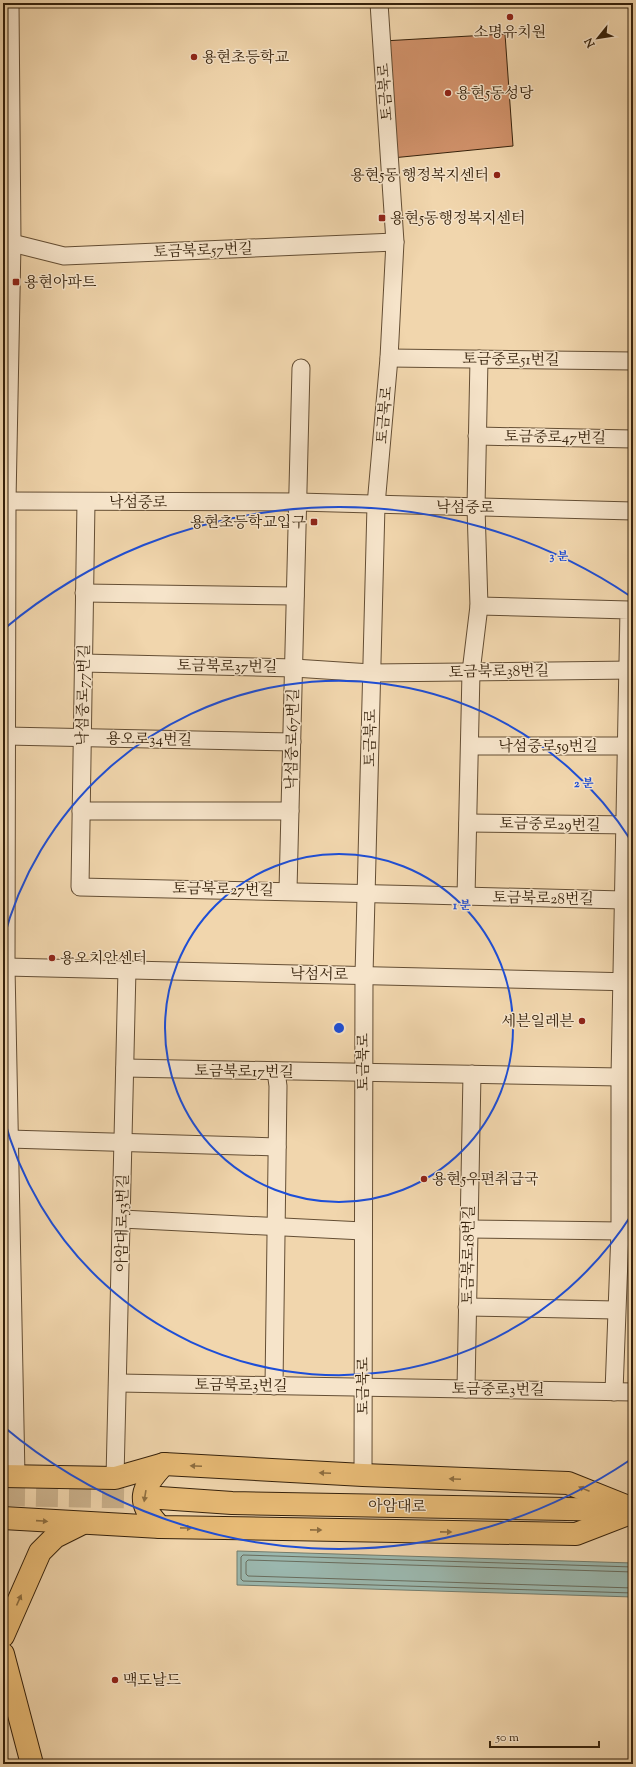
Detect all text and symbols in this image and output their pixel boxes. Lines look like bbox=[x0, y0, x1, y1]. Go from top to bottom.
marker: 소명유치원 bbox=[505, 12, 515, 22]
north arrow bbox=[578, 18, 618, 58]
place label: 소명유치원 bbox=[474, 23, 546, 44]
text: N bbox=[581, 35, 600, 51]
place label: 용현초등학교 bbox=[202, 48, 289, 69]
marker: 용현초등학교 bbox=[189, 52, 199, 62]
street label: 토금북로 bbox=[374, 62, 399, 122]
place label: 용현5동성당 bbox=[456, 84, 534, 105]
marker: 용현5동성당 bbox=[443, 88, 453, 98]
place label: 용현5동 행정복지센터 bbox=[350, 166, 489, 187]
marker: 용현5동 행정복지센터 bbox=[492, 170, 502, 180]
place label: 용현5동행정복지센터 bbox=[390, 209, 526, 230]
marker: 용현5동행정복지센터 bbox=[377, 213, 387, 223]
street label: 토금북로57번길 bbox=[153, 239, 253, 264]
place label: 용현아파트 bbox=[24, 273, 97, 294]
marker: 용현아파트 bbox=[11, 277, 21, 287]
street label: 토금중로51번길 bbox=[462, 349, 560, 372]
street label: 토금북로 bbox=[373, 385, 399, 445]
street label: 토금중로47번길 bbox=[504, 427, 606, 450]
street label: 낙섬중로 bbox=[109, 493, 167, 514]
street label: 낙섬중로 bbox=[436, 497, 495, 520]
place label: 용현초등학교입구 bbox=[190, 513, 307, 534]
marker: 용현초등학교입구 bbox=[309, 517, 319, 527]
text: 3 분 bbox=[550, 548, 569, 566]
street label: 낙섬중로77번길 bbox=[73, 644, 96, 746]
street label: 토금북로37번길 bbox=[177, 656, 277, 679]
street label: 토금북로38번길 bbox=[449, 661, 549, 684]
street label: 낙섬중로67번길 bbox=[282, 688, 305, 790]
street label: 토금북로 bbox=[360, 708, 383, 767]
street label: 용오로34번길 bbox=[106, 729, 192, 752]
street label: 낙섬중로59번길 bbox=[498, 737, 598, 758]
text: 2 분 bbox=[574, 775, 594, 793]
street label: 토금중로29번길 bbox=[499, 814, 601, 837]
street label: 토금북로27번길 bbox=[172, 879, 274, 902]
street label: 토금북로28번길 bbox=[492, 888, 594, 911]
text: 1 분 bbox=[452, 897, 472, 915]
place label: 용오치안센터 bbox=[60, 949, 147, 970]
marker: 용오치안센터 bbox=[47, 953, 57, 963]
street label: 낙섬서로 bbox=[290, 964, 349, 987]
place label: 세븐일레븐 bbox=[502, 1012, 575, 1033]
marker: 세븐일레븐 bbox=[577, 1016, 587, 1026]
centre of rings bbox=[332, 1021, 346, 1035]
street label: 토금북로 bbox=[354, 1033, 375, 1091]
street label: 토금북로17번길 bbox=[194, 1061, 294, 1084]
place label: 용현5우편취급국 bbox=[432, 1170, 539, 1191]
street label: 아암대로53번길 bbox=[112, 1174, 135, 1272]
marker: 용현5우편취급국 bbox=[419, 1174, 429, 1184]
street label: 토금북로18번길 bbox=[458, 1205, 481, 1305]
street label: 토금북로 bbox=[354, 1357, 375, 1415]
street label: 토금북로3번길 bbox=[194, 1375, 288, 1398]
street label: 토금중로3번길 bbox=[451, 1379, 545, 1402]
one-way arrow bbox=[189, 1463, 202, 1469]
one-way arrow bbox=[319, 1470, 331, 1477]
one-way arrow bbox=[449, 1475, 461, 1482]
one-way arrow bbox=[578, 1486, 589, 1492]
one-way arrow bbox=[142, 1489, 148, 1502]
street label: 아암대로 bbox=[368, 1496, 427, 1519]
one-way arrow bbox=[36, 1517, 48, 1524]
one-way arrow bbox=[180, 1524, 192, 1531]
one-way arrow bbox=[310, 1526, 322, 1533]
one-way arrow bbox=[440, 1528, 452, 1535]
one-way arrow bbox=[16, 1595, 22, 1606]
place label: 맥도날드 bbox=[123, 1671, 181, 1692]
marker: 맥도날드 bbox=[110, 1675, 120, 1685]
scale bar bbox=[490, 1723, 599, 1749]
text: 50 m bbox=[495, 1729, 519, 1747]

